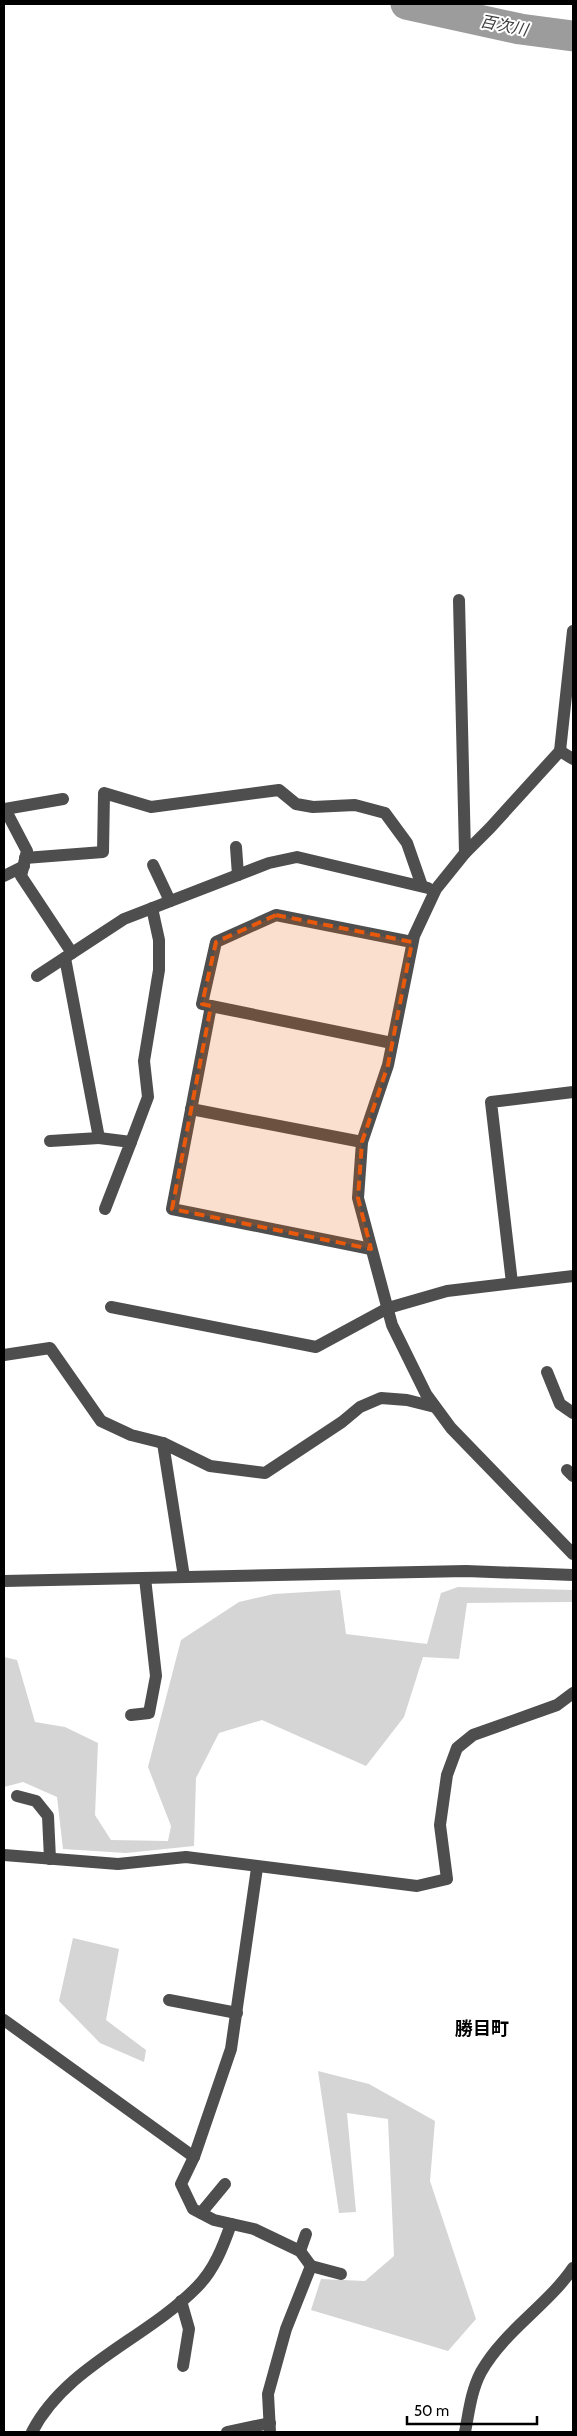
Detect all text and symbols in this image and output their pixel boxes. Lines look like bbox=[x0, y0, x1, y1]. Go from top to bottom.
water label: 百次川 bbox=[479, 12, 531, 40]
district label: 勝目町 bbox=[455, 2018, 509, 2040]
scale bar bbox=[407, 2394, 537, 2426]
text: 50 m bbox=[414, 2402, 449, 2420]

